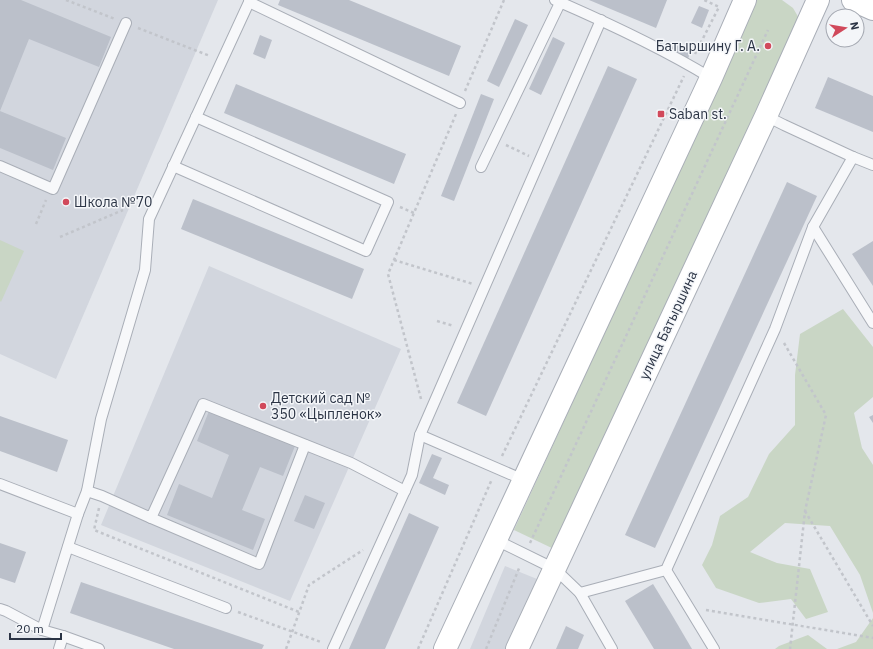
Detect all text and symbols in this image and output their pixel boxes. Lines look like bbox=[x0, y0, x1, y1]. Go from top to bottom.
north arrow bbox=[825, 8, 865, 48]
text: N bbox=[847, 21, 862, 31]
place label: Батыршину Г. А. bbox=[656, 37, 760, 55]
marker: Батыршину Г. А. bbox=[763, 41, 773, 51]
place label: Saban st. bbox=[669, 105, 727, 123]
marker: Saban st. bbox=[656, 109, 666, 119]
place label: Школа №70 bbox=[74, 193, 153, 211]
marker: Школа №70 bbox=[61, 197, 71, 207]
street label: улица Батыршина bbox=[635, 267, 701, 382]
place label: Детский сад № 350 «Цыпленок» bbox=[271, 389, 382, 423]
marker: Детский сад № 350 «Цыпленок» bbox=[258, 401, 268, 411]
scale bar bbox=[10, 615, 61, 641]
text: 20 m bbox=[16, 621, 44, 636]

